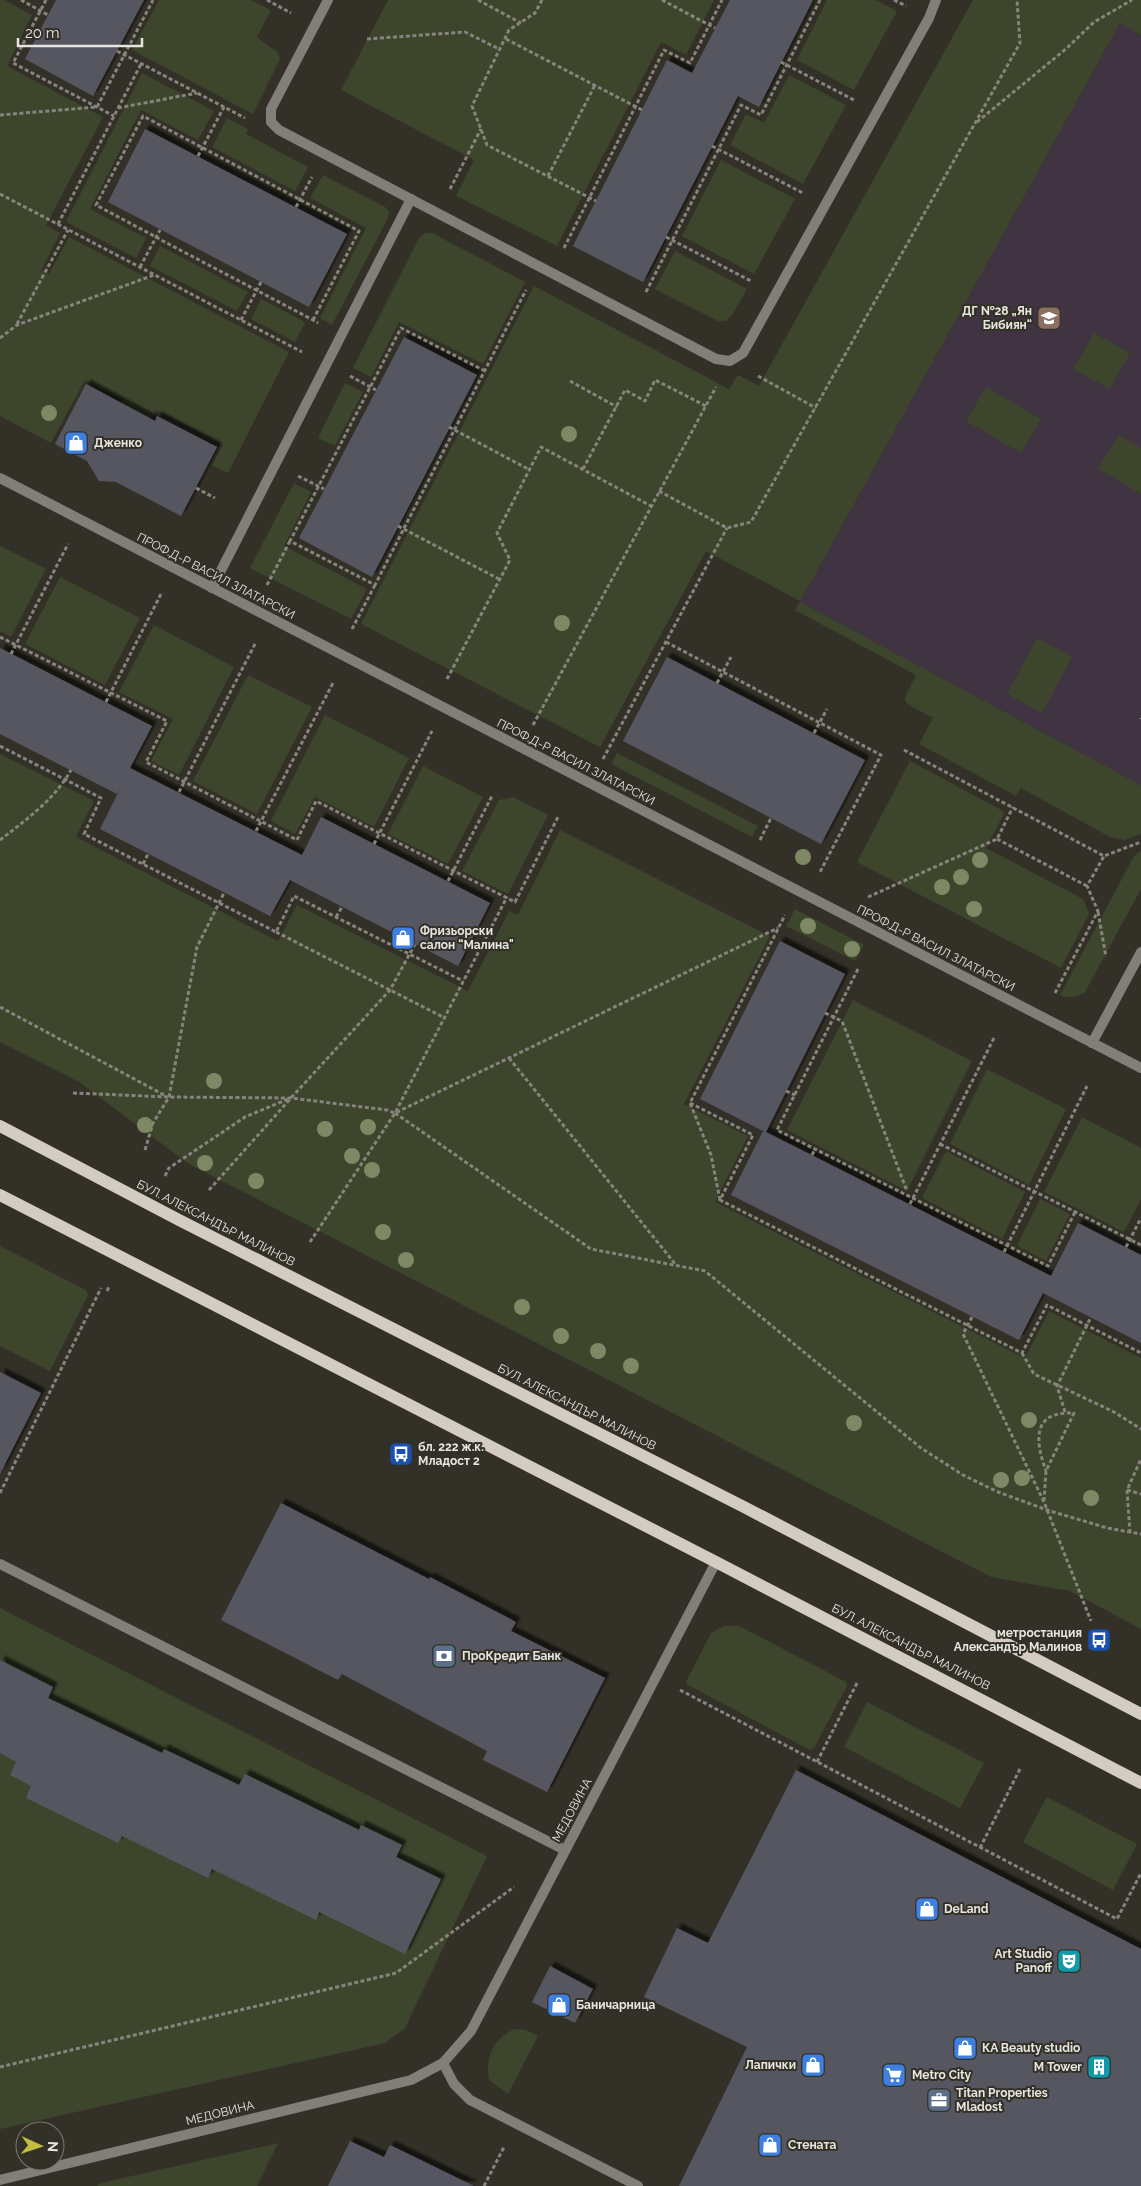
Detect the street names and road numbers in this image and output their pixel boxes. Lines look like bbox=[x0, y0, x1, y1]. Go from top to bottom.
street label: ПРОФ.Д-Р ВАСИЛ ЗЛАТАРСКИ bbox=[135, 530, 297, 622]
street label: ПРОФ.Д-Р ВАСИЛ ЗЛАТАРСКИ bbox=[495, 716, 657, 808]
street label: ПРОФ.Д-Р ВАСИЛ ЗЛАТАРСКИ bbox=[855, 902, 1017, 994]
street label: БУЛ. АЛЕКСАНДЪР МАЛИНОВ bbox=[135, 1177, 297, 1269]
street label: БУЛ. АЛЕКСАНДЪР МАЛИНОВ bbox=[496, 1361, 658, 1453]
street label: БУЛ. АЛЕКСАНДЪР МАЛИНОВ bbox=[830, 1601, 992, 1693]
street label: МЕДОВИНА bbox=[549, 1776, 595, 1844]
street label: МЕДОВИНА bbox=[184, 2098, 256, 2128]

